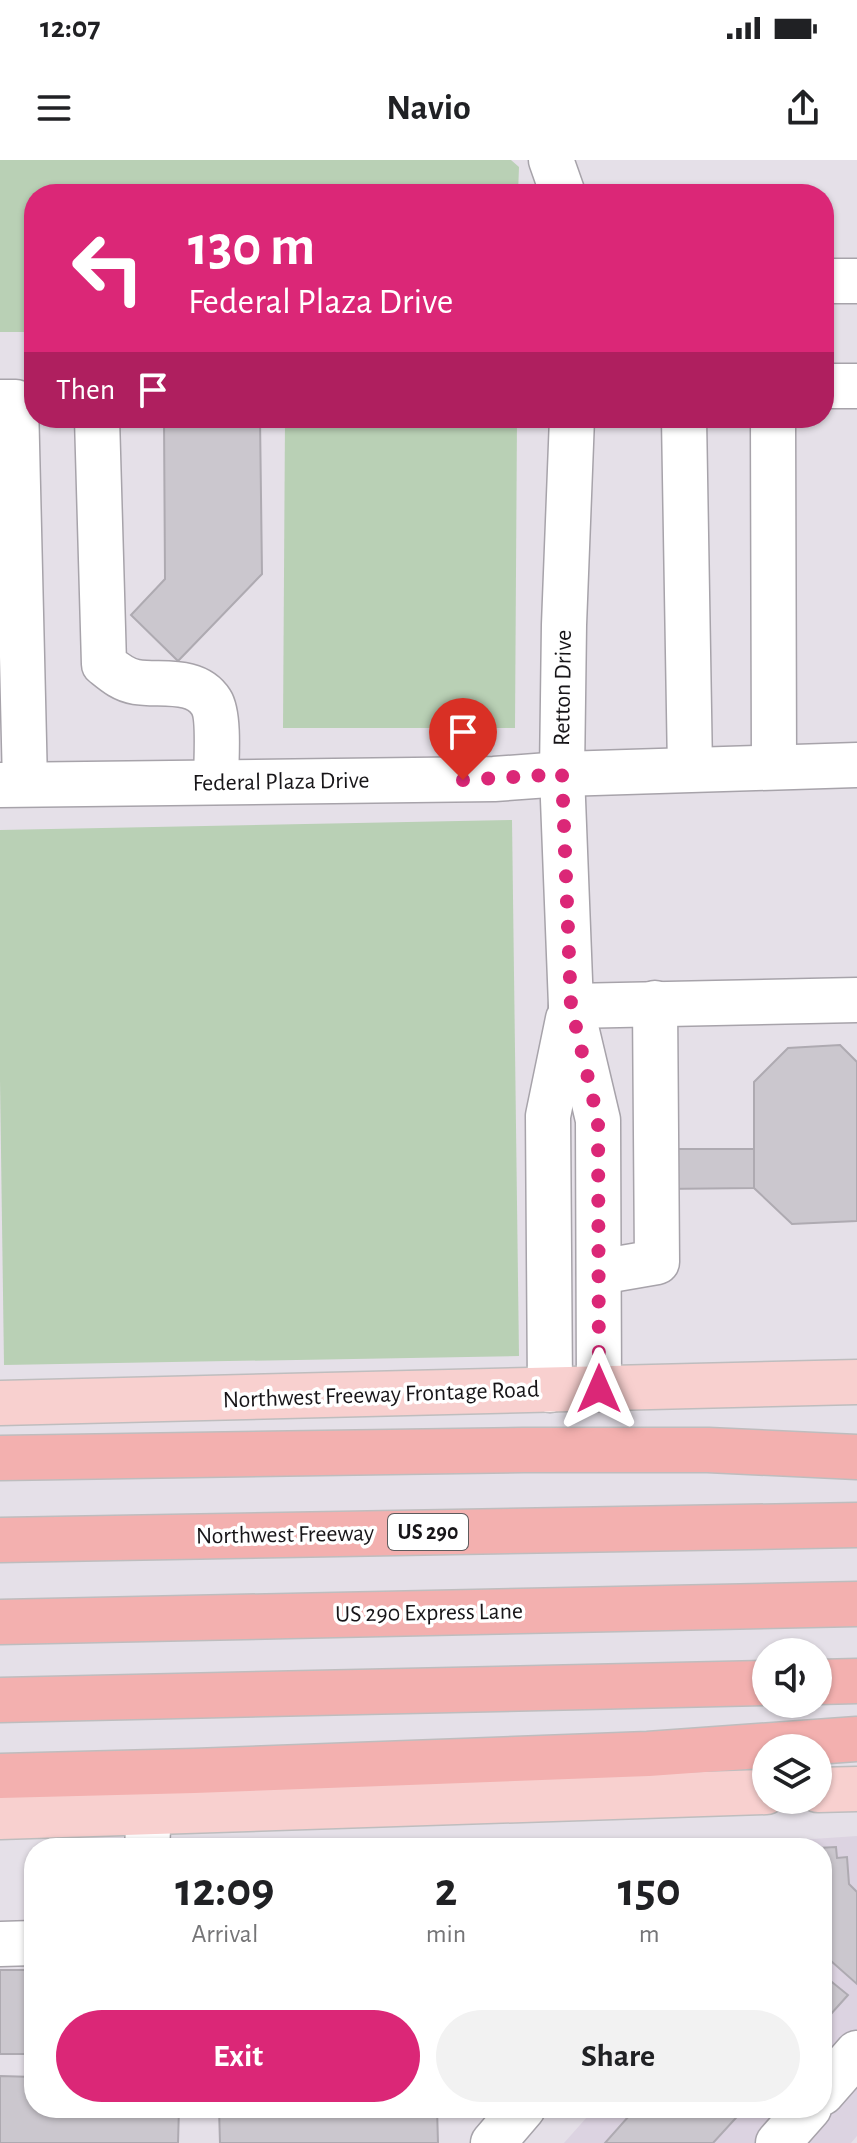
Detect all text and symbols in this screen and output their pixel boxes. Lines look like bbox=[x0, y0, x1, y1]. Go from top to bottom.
text: 12:07 bbox=[40, 13, 100, 43]
icon: menu bbox=[32, 86, 76, 130]
icon: share bbox=[781, 86, 825, 130]
text: Navio bbox=[386, 90, 471, 126]
icon: left bbox=[56, 216, 160, 320]
text: 130 m bbox=[188, 219, 315, 275]
text: Federal Plaza Drive bbox=[188, 284, 453, 320]
icon: arrive bbox=[131, 368, 175, 412]
text: Then bbox=[56, 375, 115, 405]
street label: Retton Drive bbox=[550, 630, 576, 746]
pin bbox=[429, 698, 497, 780]
icon: arrive bbox=[441, 710, 485, 754]
street label: Federal Plaza Drive bbox=[192, 768, 370, 796]
position arrow bbox=[557, 1347, 641, 1431]
street label: Northwest Freeway Frontage Road bbox=[222, 1377, 540, 1413]
road number: US 290 bbox=[388, 1514, 468, 1550]
street label: Northwest Freeway bbox=[196, 1521, 374, 1549]
street label: US 290 Express Lane bbox=[335, 1599, 523, 1627]
map controls bbox=[752, 1638, 832, 1814]
button: sound bbox=[752, 1638, 832, 1718]
button: layers bbox=[752, 1734, 832, 1814]
text: 12:09 bbox=[175, 1867, 274, 1915]
text: 2 bbox=[435, 1867, 457, 1915]
text: 150 bbox=[618, 1867, 681, 1915]
text: Arrival bbox=[191, 1921, 258, 1947]
text: min bbox=[426, 1921, 466, 1947]
text: m bbox=[639, 1921, 660, 1947]
button: Exit bbox=[56, 2010, 420, 2102]
button: Share bbox=[436, 2010, 800, 2102]

